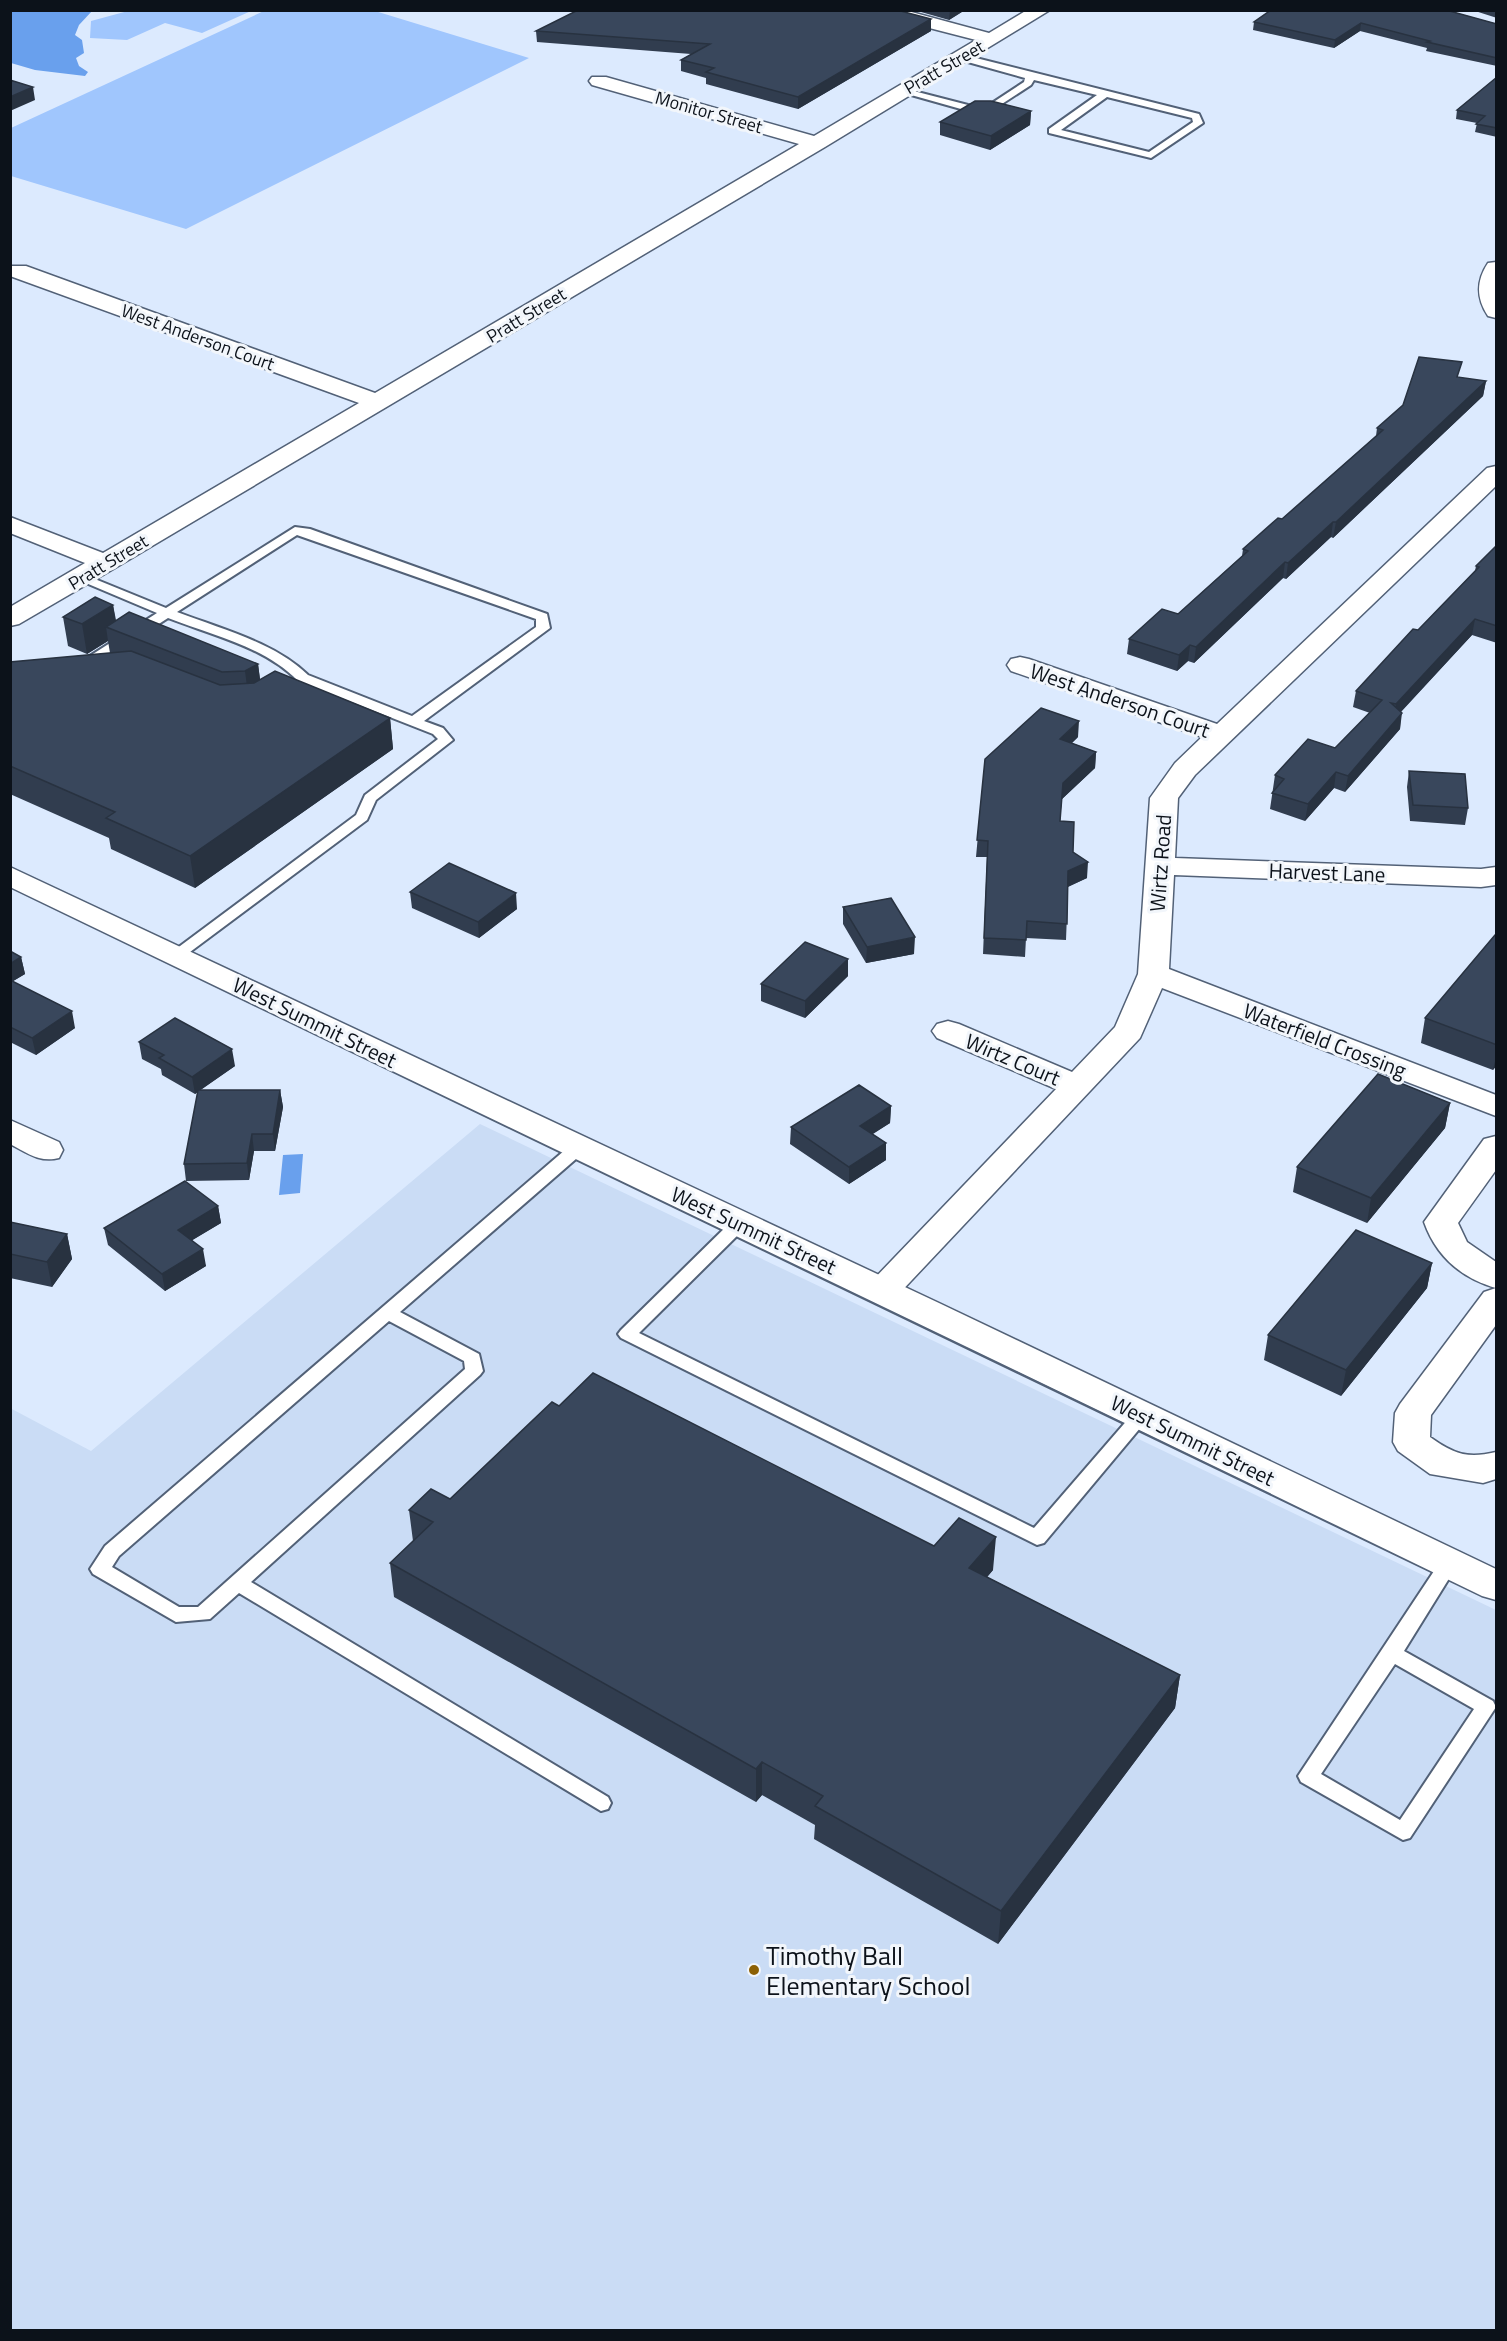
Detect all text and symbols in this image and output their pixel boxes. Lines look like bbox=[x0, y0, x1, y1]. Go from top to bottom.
street label: Pratt Street bbox=[899, 33, 990, 101]
street label: Monitor Street bbox=[652, 84, 767, 140]
street label: Pratt Street bbox=[481, 280, 572, 349]
street label: West Anderson Court bbox=[118, 297, 279, 377]
street label: Pratt Street bbox=[63, 527, 154, 596]
street label: West Anderson Court bbox=[1026, 654, 1215, 746]
street label: Wirtz Road bbox=[1141, 813, 1179, 913]
street label: Harvest Lane bbox=[1268, 854, 1386, 890]
street label: West Summit Street bbox=[228, 968, 403, 1076]
street label: Waterfield Crossing bbox=[1239, 994, 1411, 1086]
street label: Wirtz Court bbox=[961, 1025, 1066, 1094]
street label: West Summit Street bbox=[666, 1178, 842, 1283]
street label: West Summit Street bbox=[1106, 1386, 1281, 1494]
place label: Timothy Ball Elementary School bbox=[766, 1936, 971, 2005]
marker: Timothy Ball Elementary School bbox=[747, 1963, 761, 1977]

